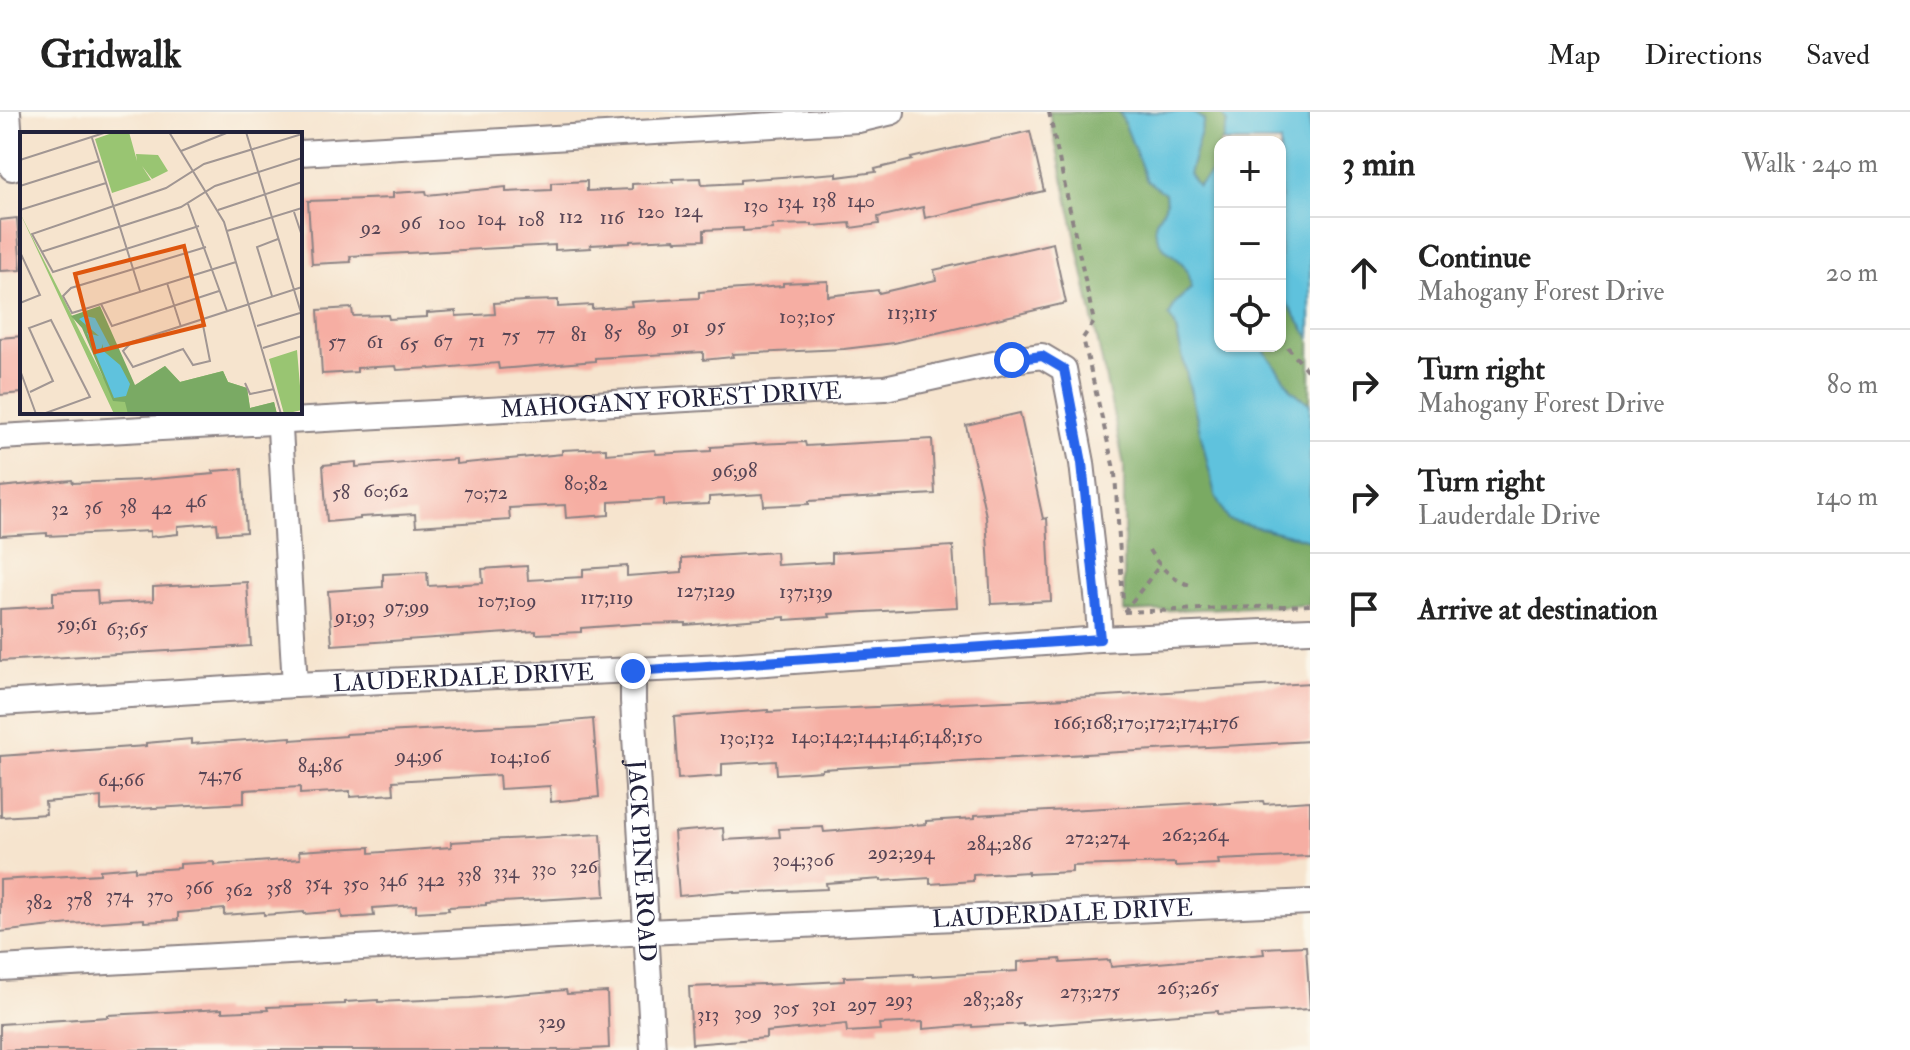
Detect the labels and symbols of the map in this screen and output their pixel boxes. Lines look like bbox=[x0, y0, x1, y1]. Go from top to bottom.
inset map bbox=[20, 132, 302, 414]
house number: 138 bbox=[812, 188, 836, 213]
house number: 140 bbox=[847, 188, 875, 213]
house number: 134 bbox=[777, 189, 804, 214]
house number: 130 bbox=[743, 193, 769, 218]
house number: 124 bbox=[674, 198, 703, 223]
house number: 120 bbox=[637, 199, 665, 224]
house number: 112 bbox=[559, 204, 583, 229]
house number: 116 bbox=[600, 205, 625, 230]
house number: 104 bbox=[477, 206, 506, 231]
house number: 108 bbox=[518, 207, 544, 232]
house number: 96 bbox=[399, 210, 422, 235]
house number: 100 bbox=[438, 210, 466, 235]
house number: 92 bbox=[359, 215, 381, 240]
house number: 113;115 bbox=[887, 300, 937, 325]
house number: 103;105 bbox=[779, 304, 835, 329]
house number: 95 bbox=[704, 313, 726, 338]
house number: 91 bbox=[670, 314, 690, 339]
house number: 89 bbox=[637, 316, 657, 341]
house number: 85 bbox=[604, 320, 622, 345]
house number: 77 bbox=[537, 321, 555, 346]
house number: 81 bbox=[571, 322, 587, 347]
house number: 75 bbox=[502, 323, 520, 348]
house number: 67 bbox=[433, 328, 453, 353]
house number: 71 bbox=[469, 328, 485, 353]
house number: 57 bbox=[328, 329, 346, 354]
house number: 61 bbox=[366, 329, 384, 354]
house number: 65 bbox=[400, 331, 419, 356]
route start bbox=[994, 342, 1030, 378]
street label: MAHOGANY FOREST DRIVE bbox=[499, 375, 843, 425]
house number: 96;98 bbox=[711, 458, 757, 483]
house number: 80;82 bbox=[564, 471, 608, 496]
house number: 60;62 bbox=[363, 478, 409, 503]
house number: 58 bbox=[332, 480, 350, 505]
house number: 70;72 bbox=[464, 480, 508, 505]
house number: 46 bbox=[186, 488, 207, 513]
house number: 38 bbox=[119, 494, 137, 519]
house number: 36 bbox=[84, 495, 103, 520]
house number: 42 bbox=[152, 495, 172, 520]
house number: 32 bbox=[51, 496, 69, 521]
house number: 127;129 bbox=[677, 578, 735, 603]
house number: 137;139 bbox=[779, 579, 833, 604]
house number: 117;119 bbox=[581, 585, 633, 610]
house number: 107;109 bbox=[477, 588, 537, 613]
house number: 97;99 bbox=[383, 594, 429, 619]
house number: 91;93 bbox=[333, 604, 375, 629]
house number: 59;61 bbox=[56, 611, 98, 636]
house number: 63;65 bbox=[106, 616, 148, 641]
route end bbox=[615, 653, 651, 689]
street label: LAUDERDALE DRIVE bbox=[332, 657, 594, 699]
house number: 166;168;170;172;174;176 bbox=[1054, 710, 1239, 735]
house number: 140;142;144;146;148;150 bbox=[791, 724, 983, 749]
house number: 130;132 bbox=[719, 725, 775, 750]
house number: 94;96 bbox=[394, 743, 443, 768]
house number: 104;106 bbox=[490, 744, 551, 769]
house number: 84;86 bbox=[298, 753, 343, 778]
street label: JACK PINE ROAD bbox=[620, 758, 663, 963]
house number: 74;76 bbox=[198, 762, 243, 787]
house number: 64;66 bbox=[98, 767, 145, 792]
house number: 262;264 bbox=[1162, 822, 1229, 847]
house number: 272;274 bbox=[1065, 825, 1130, 850]
house number: 284;286 bbox=[967, 831, 1032, 856]
house number: 292;294 bbox=[868, 840, 936, 865]
house number: 304;306 bbox=[772, 847, 835, 872]
house number: 326 bbox=[570, 854, 599, 879]
house number: 330 bbox=[531, 856, 557, 881]
house number: 334 bbox=[493, 859, 520, 884]
house number: 338 bbox=[457, 862, 481, 887]
house number: 346 bbox=[379, 867, 408, 892]
house number: 342 bbox=[417, 867, 445, 892]
house number: 354 bbox=[305, 870, 333, 895]
house number: 350 bbox=[343, 871, 369, 896]
house number: 366 bbox=[185, 875, 214, 900]
house number: 358 bbox=[266, 875, 292, 900]
house number: 362 bbox=[225, 877, 253, 902]
house number: 374 bbox=[105, 883, 134, 908]
house number: 370 bbox=[146, 883, 174, 908]
house number: 378 bbox=[66, 887, 92, 912]
house number: 382 bbox=[25, 890, 53, 915]
street label: LAUDERDALE DRIVE bbox=[932, 892, 1194, 935]
house number: 263;265 bbox=[1157, 975, 1219, 1000]
house number: 273;275 bbox=[1060, 979, 1120, 1004]
house number: 293 bbox=[885, 987, 913, 1012]
house number: 283;285 bbox=[963, 987, 1023, 1012]
house number: 301 bbox=[812, 992, 836, 1017]
house number: 297 bbox=[847, 992, 877, 1017]
house number: 305 bbox=[773, 995, 800, 1020]
house number: 309 bbox=[734, 1000, 762, 1025]
house number: 313 bbox=[697, 1002, 719, 1027]
house number: 329 bbox=[538, 1009, 566, 1034]

